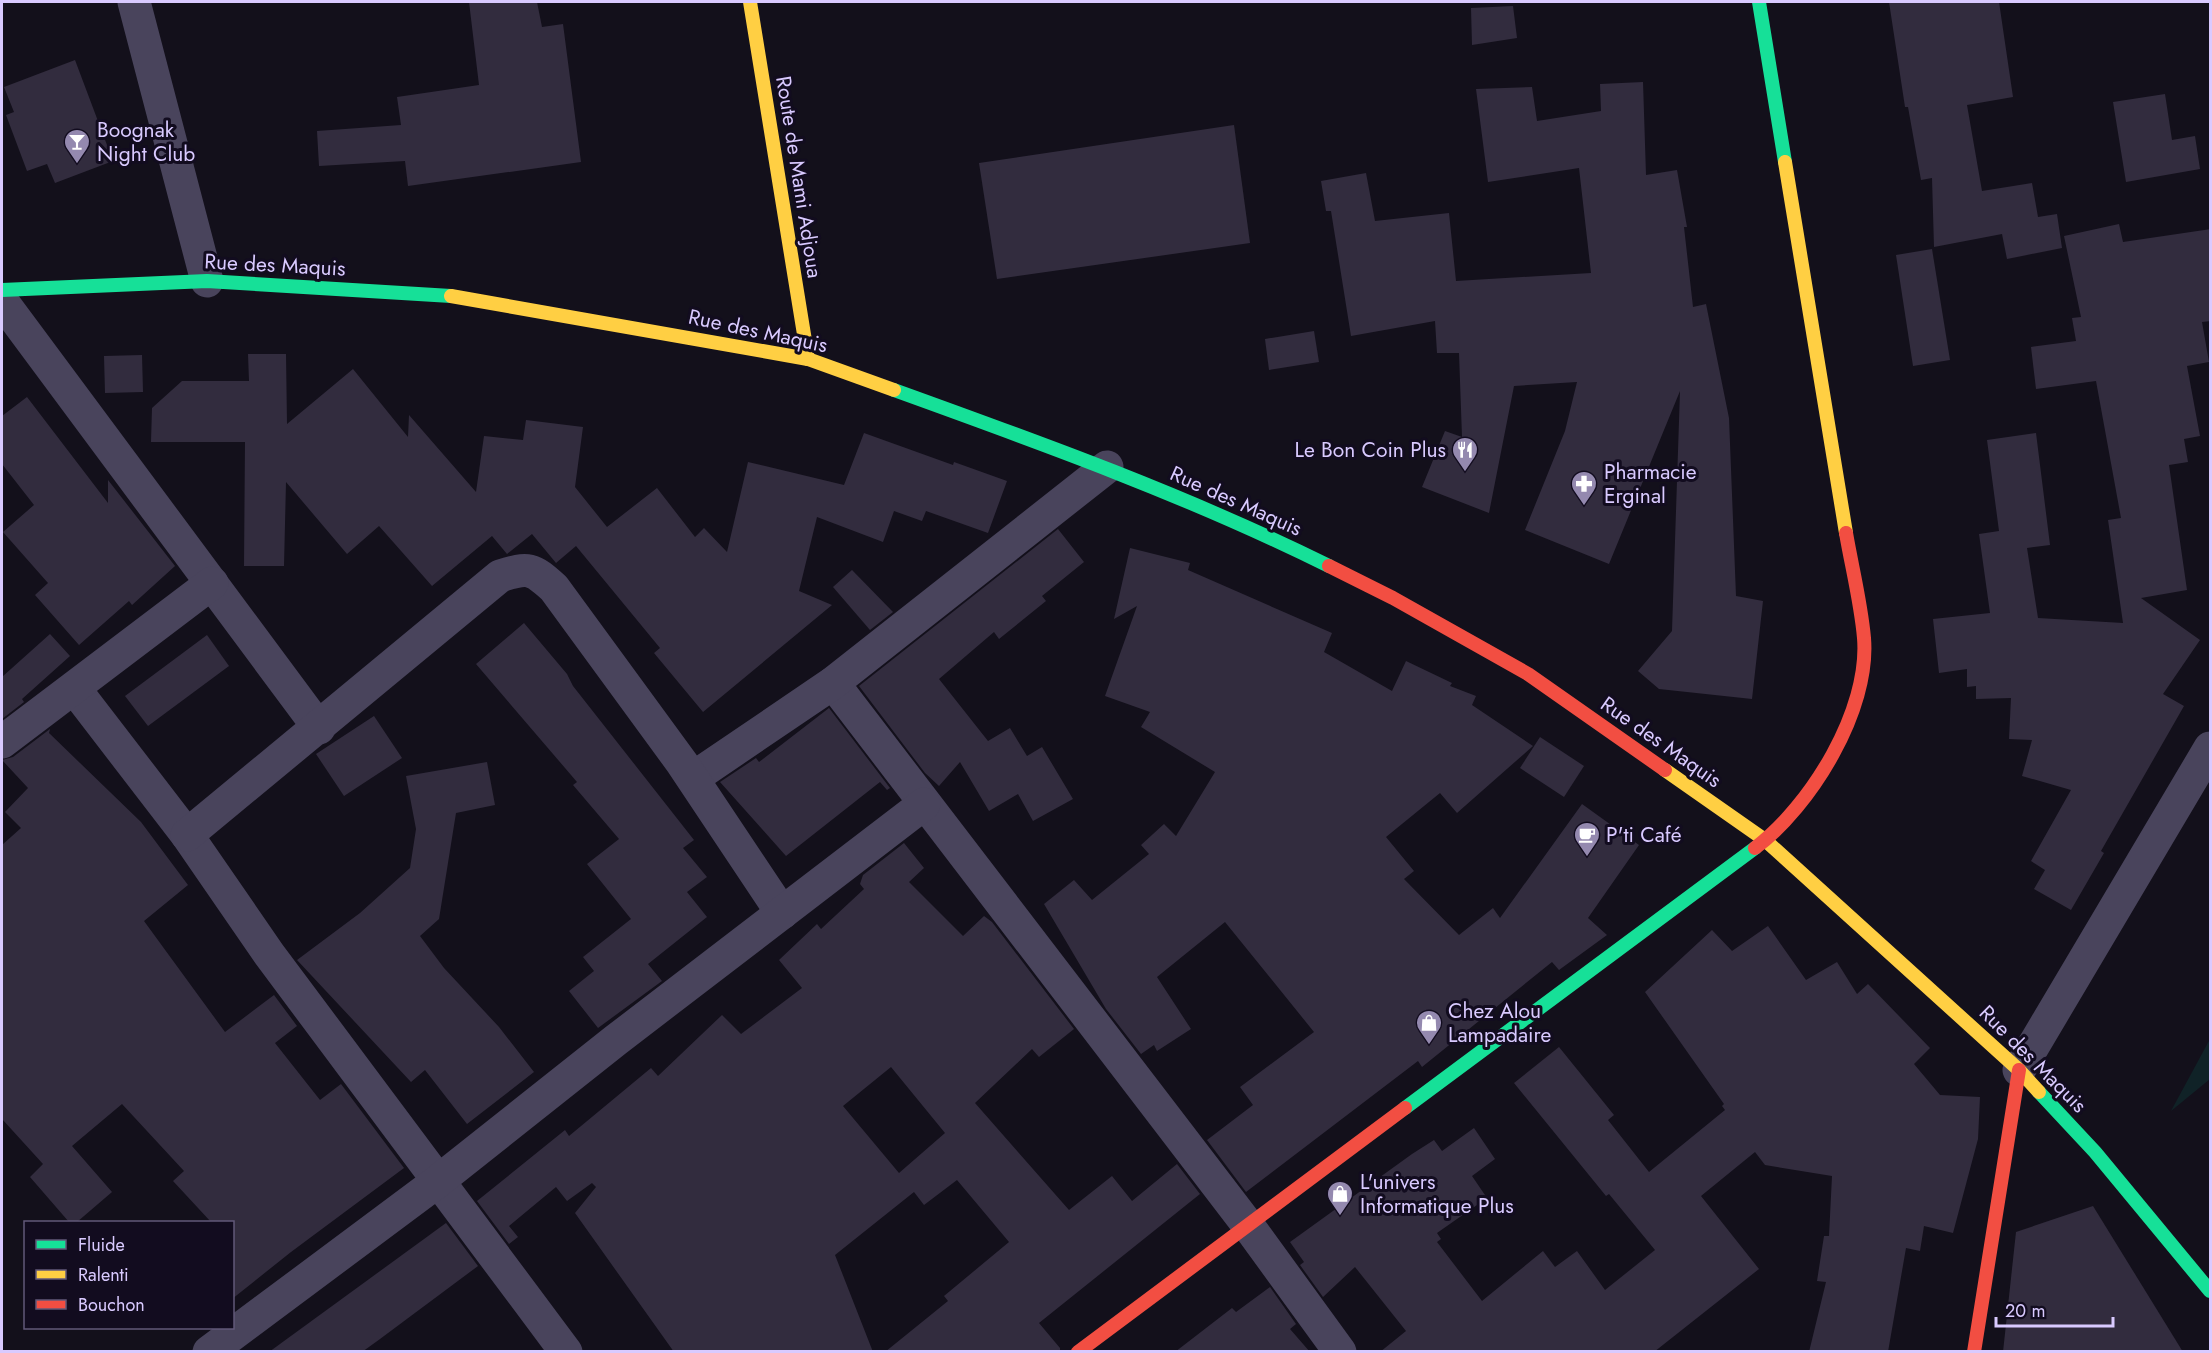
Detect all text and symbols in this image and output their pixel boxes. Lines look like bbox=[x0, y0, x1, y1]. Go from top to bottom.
street label: Route de Mami Adjoua bbox=[768, 74, 830, 280]
place label: Boognak Night Club bbox=[97, 115, 195, 169]
bar icon: Boognak Night Club bbox=[62, 127, 92, 165]
street label: Rue des Maquis bbox=[204, 246, 346, 284]
street label: Rue des Maquis bbox=[686, 302, 830, 360]
place label: Le Bon Coin Plus bbox=[1294, 435, 1446, 465]
restaurant icon: Le Bon Coin Plus bbox=[1450, 435, 1480, 473]
place label: Pharmacie Erginal bbox=[1604, 457, 1697, 511]
street label: Rue des Maquis bbox=[1165, 459, 1307, 543]
pharmacy icon: Pharmacie Erginal bbox=[1569, 469, 1599, 507]
street label: Rue des Maquis bbox=[1594, 689, 1728, 795]
cafe icon: P'ti Café bbox=[1572, 820, 1602, 858]
place label: P'ti Café bbox=[1606, 820, 1682, 850]
place label: Chez Alou Lampadaire bbox=[1448, 996, 1551, 1050]
street label: Rue des Maquis bbox=[1972, 998, 2094, 1120]
shop icon: Chez Alou Lampadaire bbox=[1414, 1008, 1444, 1046]
place label: L'univers Informatique Plus bbox=[1360, 1167, 1514, 1221]
shop icon: L'univers Informatique Plus bbox=[1325, 1179, 1355, 1217]
legend bbox=[24, 1221, 234, 1329]
text: Fluide bbox=[78, 1232, 125, 1258]
text: Ralenti bbox=[78, 1262, 129, 1288]
scale bar bbox=[1996, 1290, 2113, 1328]
text: Bouchon bbox=[78, 1292, 145, 1318]
text: 20 m bbox=[2005, 1298, 2045, 1324]

